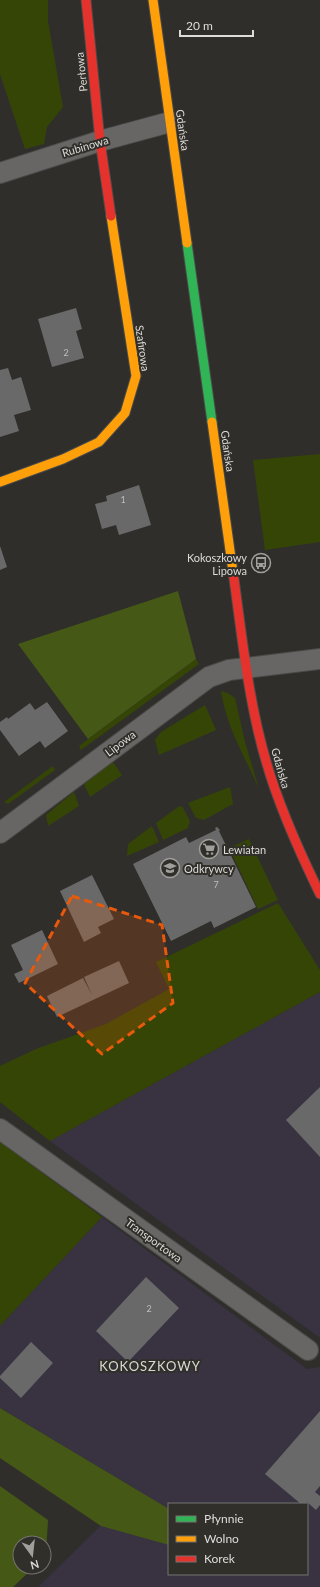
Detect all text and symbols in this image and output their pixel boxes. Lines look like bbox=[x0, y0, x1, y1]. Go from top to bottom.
scale bar bbox=[180, 12, 253, 38]
text: 20 m bbox=[186, 18, 213, 33]
street label: Perłowa bbox=[72, 52, 90, 92]
street label: Gdańska bbox=[174, 109, 192, 151]
street label: Rubinowa bbox=[60, 133, 110, 159]
street label: Szafirowa bbox=[133, 324, 153, 372]
house number: 2 bbox=[63, 347, 69, 358]
street label: Gdańska bbox=[219, 430, 237, 472]
house number: 1 bbox=[120, 494, 126, 505]
place label: Kokoszkowy Lipowa bbox=[187, 551, 247, 577]
bus stop icon: Kokoszkowy Lipowa bbox=[250, 552, 272, 574]
street label: Lipowa bbox=[102, 727, 138, 759]
street label: Gdańska bbox=[269, 746, 293, 790]
supermarket icon: Lewiatan bbox=[198, 838, 220, 860]
place label: Lewiatan bbox=[223, 843, 266, 856]
school or university icon: Odkrywcy bbox=[159, 857, 181, 879]
place label: Odkrywcy bbox=[184, 862, 234, 875]
house number: 7 bbox=[213, 879, 219, 890]
street label: Transportowa bbox=[123, 1215, 185, 1265]
house number: 2 bbox=[146, 1303, 152, 1314]
district label: KOKOSZKOWY bbox=[99, 1358, 201, 1374]
legend bbox=[168, 1503, 308, 1575]
text: Płynnie bbox=[204, 1511, 244, 1526]
text: Wolno bbox=[204, 1531, 239, 1546]
north arrow bbox=[12, 1535, 52, 1575]
text: Korek bbox=[204, 1551, 236, 1566]
text: N bbox=[29, 1558, 40, 1573]

